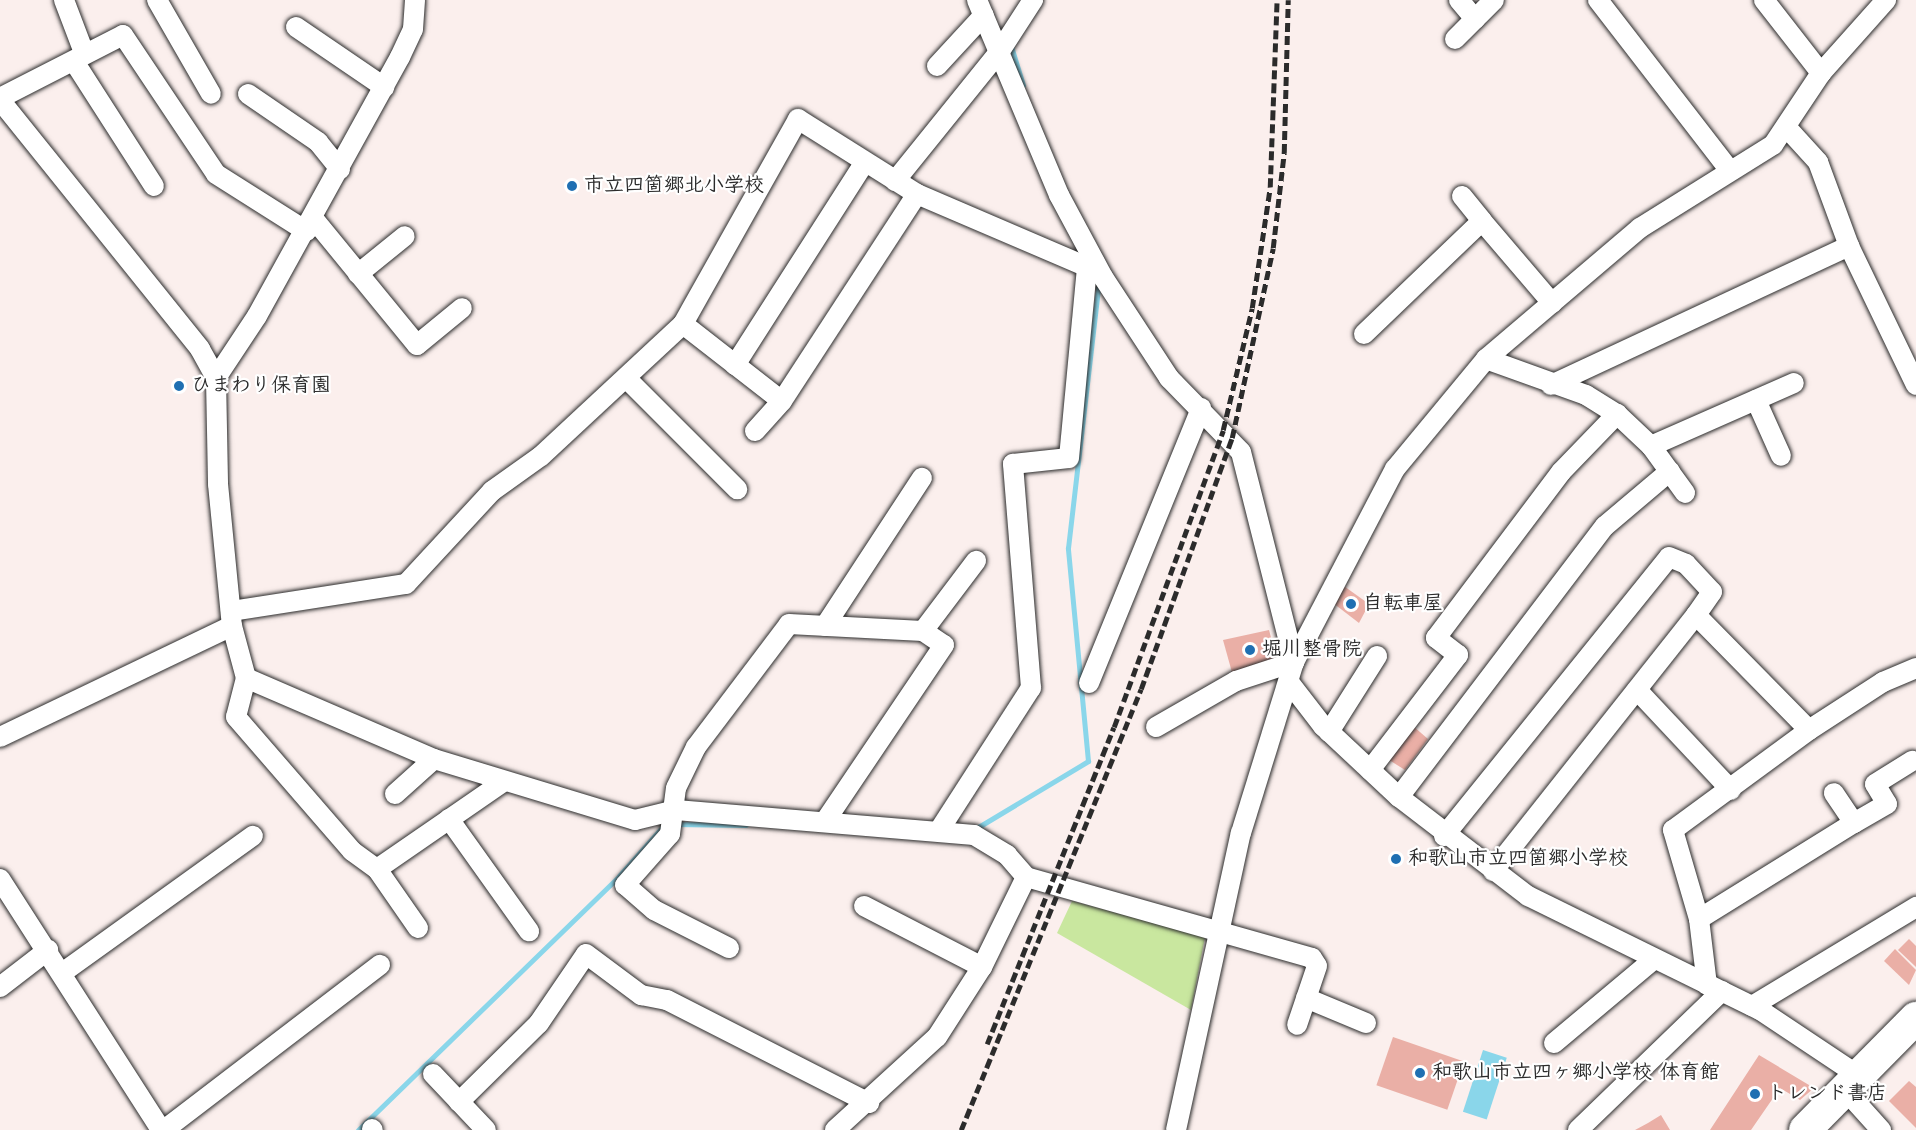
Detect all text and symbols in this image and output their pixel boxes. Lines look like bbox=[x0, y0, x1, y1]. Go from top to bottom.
place label: 市立四箇郷北小学校 bbox=[584, 174, 764, 198]
marker: 市立四箇郷北小学校 bbox=[565, 179, 579, 193]
place label: ひまわり保育園 bbox=[191, 374, 331, 398]
marker: ひまわり保育園 bbox=[172, 379, 186, 393]
place label: 自転車屋 bbox=[1363, 592, 1443, 616]
marker: 自転車屋 bbox=[1344, 597, 1358, 611]
place label: 堀川整骨院 bbox=[1262, 638, 1362, 662]
marker: 堀川整骨院 bbox=[1243, 643, 1257, 657]
place label: 和歌山市立四箇郷小学校 bbox=[1408, 847, 1628, 871]
marker: 和歌山市立四箇郷小学校 bbox=[1389, 852, 1403, 866]
place label: 和歌山市立四ヶ郷小学校 体育館 bbox=[1432, 1061, 1720, 1085]
marker: 和歌山市立四ヶ郷小学校 体育館 bbox=[1413, 1066, 1427, 1080]
place label: トレンド書店 bbox=[1767, 1082, 1887, 1106]
marker: トレンド書店 bbox=[1748, 1087, 1762, 1101]

